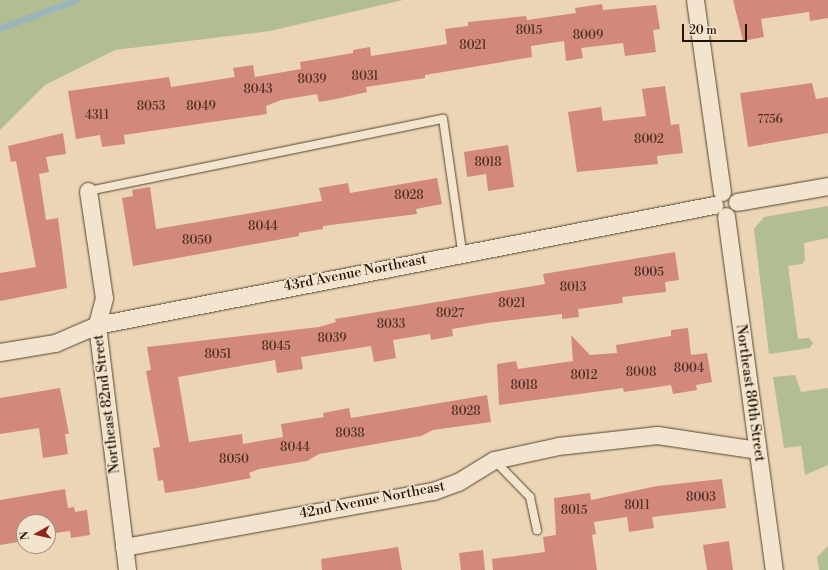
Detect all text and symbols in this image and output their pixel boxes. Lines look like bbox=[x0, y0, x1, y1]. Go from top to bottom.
scale bar bbox=[684, 16, 749, 42]
text: 20 m bbox=[689, 23, 717, 38]
house number: 8015 bbox=[516, 24, 542, 38]
house number: 8009 bbox=[573, 29, 603, 43]
house number: 8021 bbox=[459, 39, 487, 53]
house number: 8031 bbox=[352, 70, 378, 84]
house number: 8039 bbox=[297, 73, 327, 87]
house number: 8043 bbox=[243, 83, 273, 97]
house number: 8053 bbox=[137, 100, 165, 114]
house number: 8049 bbox=[186, 100, 216, 114]
house number: 4311 bbox=[85, 109, 109, 123]
house number: 7756 bbox=[757, 113, 783, 127]
house number: 8002 bbox=[634, 133, 664, 147]
house number: 8018 bbox=[474, 156, 502, 170]
house number: 8028 bbox=[394, 189, 424, 203]
house number: 8044 bbox=[248, 220, 278, 234]
house number: 8050 bbox=[182, 234, 212, 248]
street label: 43rd Avenue Northeast bbox=[282, 251, 428, 295]
house number: 8005 bbox=[634, 266, 664, 280]
house number: 8013 bbox=[560, 281, 586, 295]
house number: 8021 bbox=[498, 297, 526, 311]
house number: 8027 bbox=[436, 307, 464, 321]
house number: 8033 bbox=[377, 318, 405, 332]
street label: Northeast 80th Street bbox=[732, 323, 768, 463]
house number: 8039 bbox=[317, 332, 347, 346]
street label: Northeast 82nd Street bbox=[90, 333, 124, 475]
house number: 8045 bbox=[261, 340, 291, 354]
house number: 8051 bbox=[204, 348, 232, 362]
house number: 8004 bbox=[674, 362, 704, 376]
house number: 8008 bbox=[626, 366, 656, 380]
house number: 8012 bbox=[570, 369, 598, 383]
house number: 8018 bbox=[510, 379, 538, 393]
house number: 8028 bbox=[451, 405, 481, 419]
house number: 8038 bbox=[335, 427, 365, 441]
house number: 8044 bbox=[280, 441, 310, 455]
house number: 8050 bbox=[219, 453, 249, 467]
street label: 42nd Avenue Northeast bbox=[298, 478, 446, 522]
house number: 8003 bbox=[686, 491, 716, 505]
house number: 8011 bbox=[624, 499, 650, 513]
house number: 8015 bbox=[561, 504, 587, 518]
north arrow bbox=[16, 514, 56, 554]
text: N bbox=[18, 530, 33, 541]

